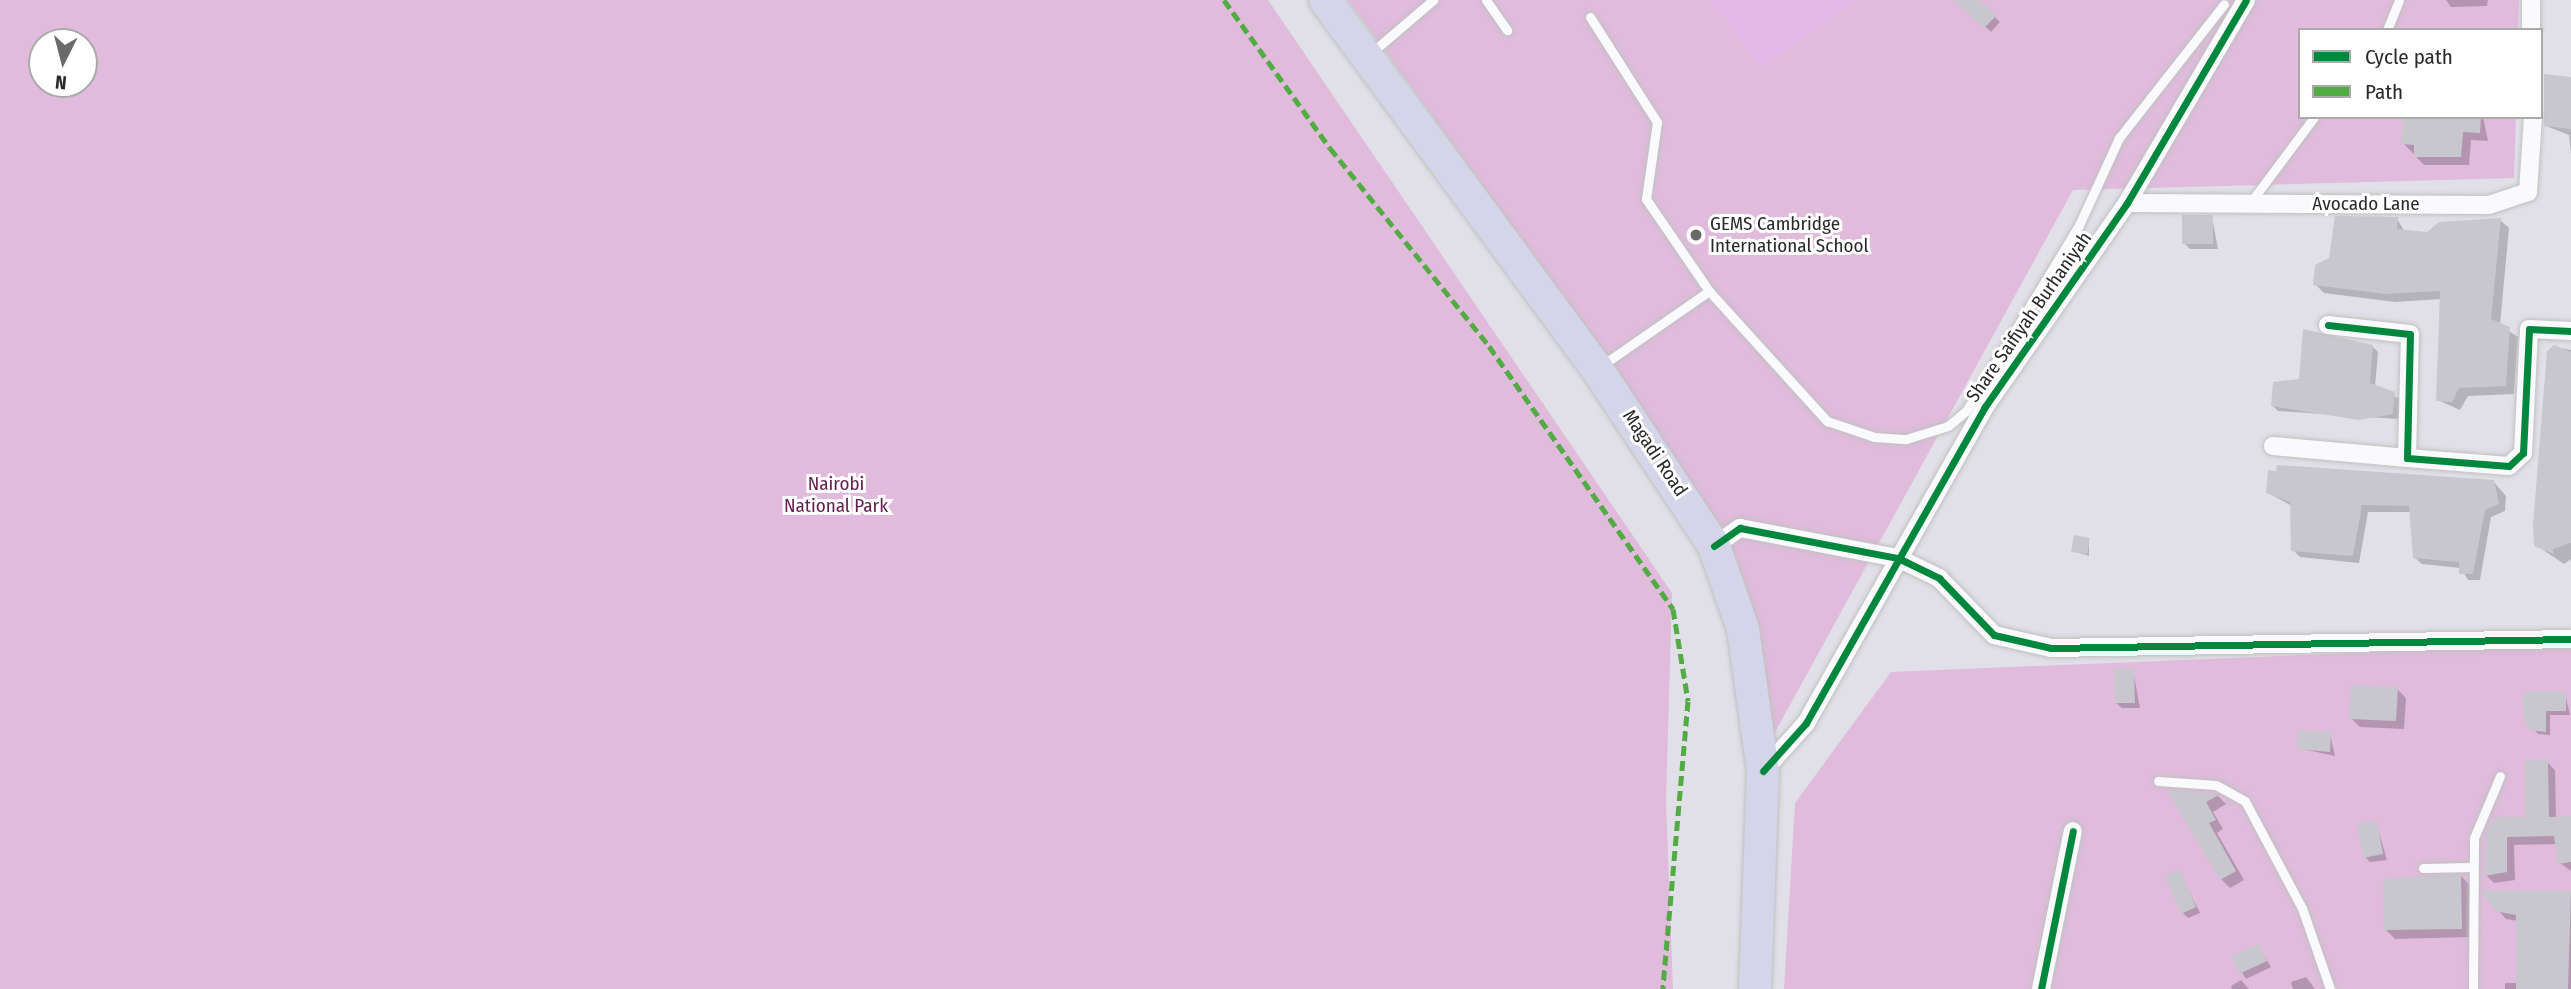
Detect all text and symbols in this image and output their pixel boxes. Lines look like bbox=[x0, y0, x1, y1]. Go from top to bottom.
north arrow bbox=[28, 28, 98, 98]
legend bbox=[2298, 28, 2543, 119]
text: Cycle path bbox=[2365, 44, 2453, 70]
text: N bbox=[54, 70, 68, 94]
text: Path bbox=[2365, 79, 2403, 105]
street label: Avocado Lane bbox=[2312, 193, 2420, 215]
place label: GEMS Cambridge International School bbox=[1710, 213, 1868, 257]
marker: GEMS Cambridge International School bbox=[1688, 227, 1704, 243]
street label: Share Saifiyah Burhaniyah bbox=[1962, 227, 2096, 407]
street label: Magadi Road bbox=[1618, 405, 1692, 501]
park label: Nairobi National Park bbox=[784, 473, 888, 517]

